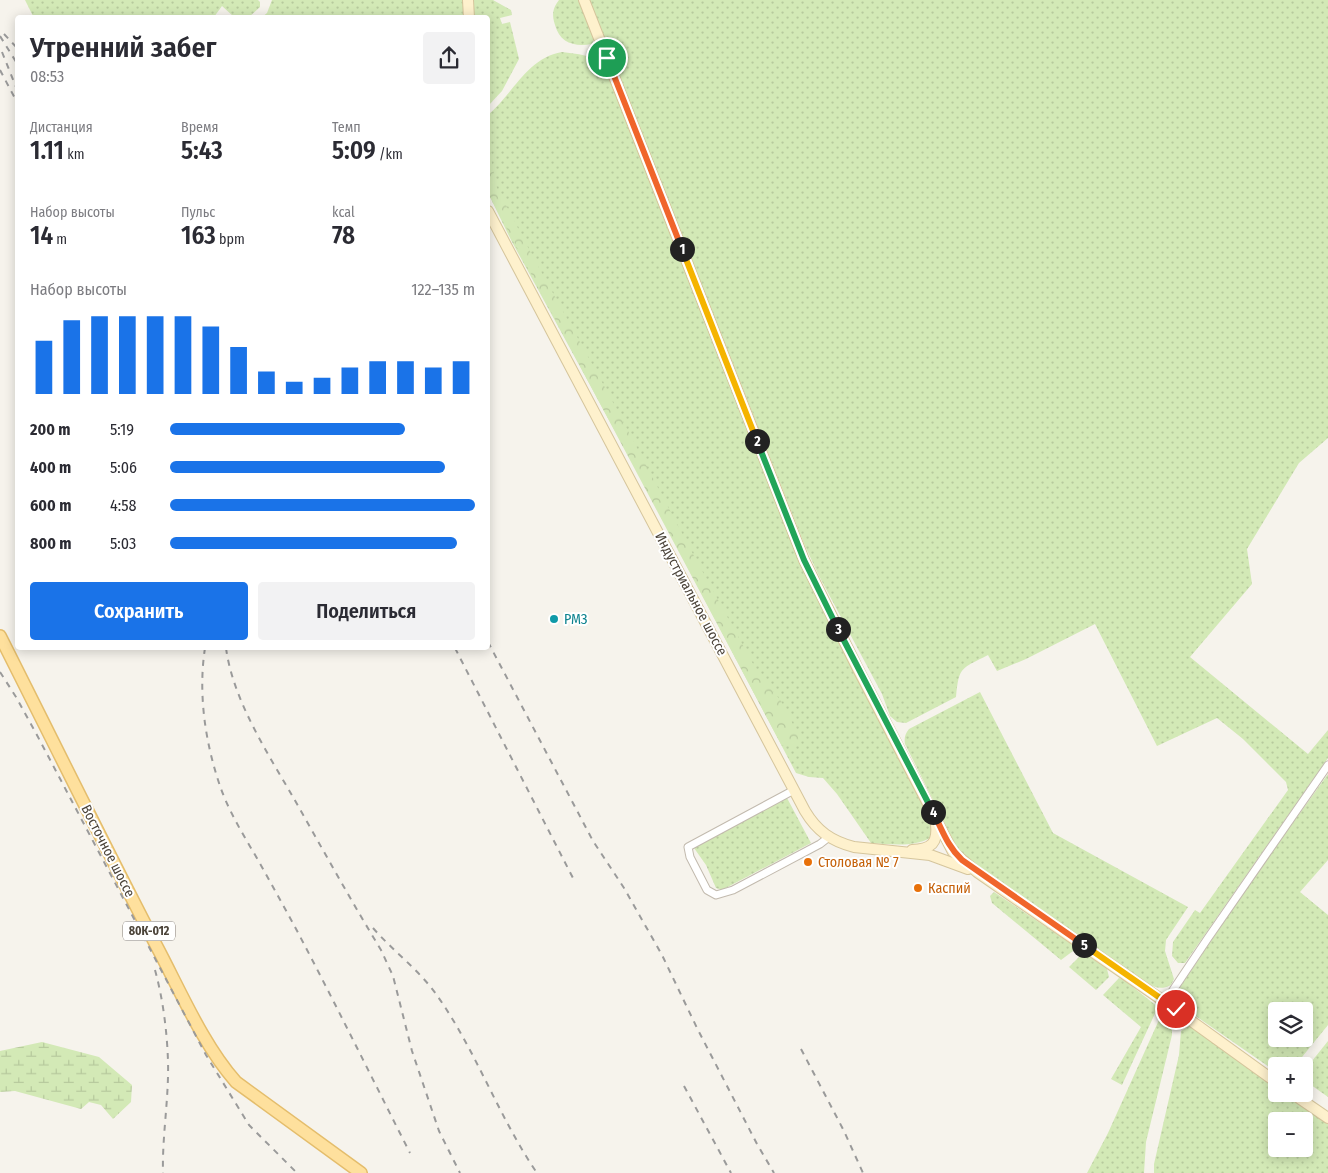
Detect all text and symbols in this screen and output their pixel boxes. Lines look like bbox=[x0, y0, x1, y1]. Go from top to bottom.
text: Утренний забег bbox=[30, 31, 217, 64]
button: share bbox=[423, 32, 475, 84]
pin bbox=[586, 37, 628, 79]
icon: arrive bbox=[593, 44, 621, 72]
text: 08:53 bbox=[30, 67, 64, 86]
text: Дистанция bbox=[30, 119, 93, 136]
text: Время bbox=[181, 119, 218, 136]
text: Темп bbox=[332, 119, 361, 136]
text: 1.11 bbox=[30, 136, 64, 166]
text: 5:43 bbox=[181, 136, 223, 166]
text: 5:09 bbox=[332, 136, 376, 166]
text: km bbox=[64, 146, 85, 163]
text: /km bbox=[376, 146, 403, 163]
text: Набор высоты bbox=[30, 204, 115, 221]
text: Пульс bbox=[181, 204, 215, 221]
text: kcal bbox=[332, 204, 355, 221]
text: 14 bbox=[30, 221, 53, 251]
text: 163 bbox=[181, 221, 216, 251]
text: 78 bbox=[332, 221, 355, 251]
text: m bbox=[53, 231, 67, 248]
text: bpm bbox=[216, 231, 245, 248]
pin: 1 bbox=[670, 236, 694, 262]
text: 1 bbox=[680, 241, 685, 258]
text: Набор высоты bbox=[30, 280, 127, 299]
text: 122–135 m bbox=[411, 280, 475, 299]
text: 200 m bbox=[30, 420, 70, 439]
text: 5:19 bbox=[110, 420, 134, 439]
pin: 2 bbox=[744, 428, 770, 454]
text: 2 bbox=[754, 433, 761, 450]
text: 400 m bbox=[30, 458, 71, 477]
text: 5:06 bbox=[110, 458, 137, 477]
text: 600 m bbox=[30, 496, 71, 515]
text: 4:58 bbox=[110, 496, 137, 515]
street label: Индустриальное шоссе bbox=[651, 529, 731, 659]
text: 800 m bbox=[30, 534, 71, 553]
text: 5:03 bbox=[110, 534, 136, 553]
button: Сохранить bbox=[30, 582, 248, 640]
button: Поделиться bbox=[258, 582, 475, 640]
place label: РМЗ bbox=[564, 611, 588, 628]
marker: РМЗ bbox=[548, 613, 560, 625]
pin: 3 bbox=[826, 616, 850, 642]
text: 3 bbox=[835, 621, 842, 638]
pin: 4 bbox=[920, 800, 946, 824]
street label: Восточное шоссе bbox=[77, 802, 139, 900]
text: 4 bbox=[930, 804, 937, 821]
place label: Столовая № 7 bbox=[818, 854, 899, 871]
marker: Столовая № 7 bbox=[802, 856, 814, 868]
place label: Каспий bbox=[928, 880, 971, 897]
marker: Каспий bbox=[912, 882, 924, 894]
road number: 80К-012 bbox=[123, 921, 175, 940]
pin: 5 bbox=[1072, 932, 1096, 958]
text: 5 bbox=[1081, 937, 1088, 954]
pin bbox=[1155, 988, 1197, 1030]
icon: check bbox=[1162, 995, 1190, 1023]
map controls bbox=[1268, 1002, 1313, 1157]
button: layers bbox=[1268, 1002, 1313, 1047]
button: + bbox=[1268, 1057, 1313, 1102]
button: − bbox=[1268, 1112, 1313, 1157]

